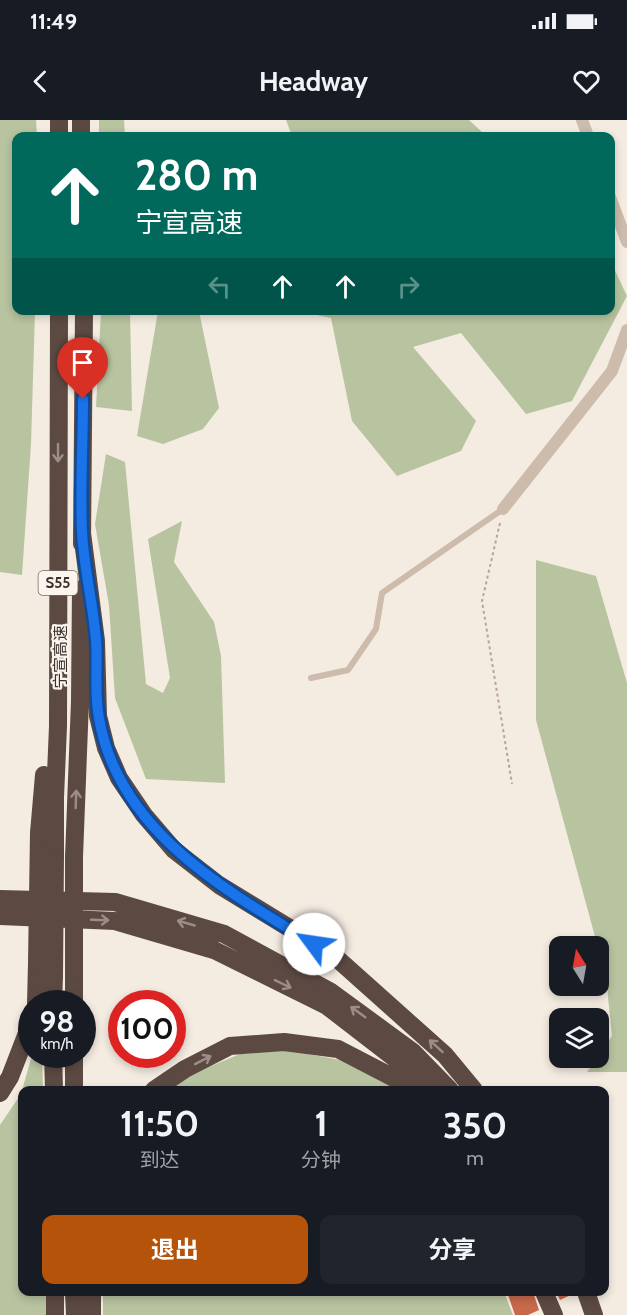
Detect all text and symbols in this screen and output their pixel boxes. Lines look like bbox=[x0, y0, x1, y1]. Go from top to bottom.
text: 11:49 bbox=[30, 8, 77, 35]
icon: back bbox=[24, 65, 57, 98]
text: Headway bbox=[259, 65, 368, 98]
icon: heart bbox=[570, 65, 603, 98]
text: 280 m bbox=[135, 149, 258, 201]
icon: ahead bbox=[36, 156, 114, 234]
text: 宁宣高速 bbox=[135, 206, 243, 239]
icon: left bbox=[203, 270, 236, 303]
icon: ahead bbox=[266, 270, 299, 303]
icon: ahead bbox=[329, 270, 362, 303]
icon: right bbox=[392, 270, 425, 303]
pin bbox=[57, 337, 108, 399]
icon: arrive bbox=[66, 346, 99, 379]
one-way arrow bbox=[52, 442, 64, 462]
road number: S55 bbox=[38, 571, 78, 595]
street label: 宁宣高速 bbox=[51, 625, 70, 689]
one-way arrow bbox=[71, 789, 82, 809]
position arrow bbox=[282, 912, 346, 976]
one-way arrow bbox=[90, 914, 110, 926]
one-way arrow bbox=[177, 917, 196, 928]
north arrow bbox=[549, 936, 609, 996]
map controls bbox=[549, 936, 609, 1068]
one-way arrow bbox=[274, 979, 292, 990]
speed limit sign: 100 bbox=[108, 990, 186, 1068]
text: 98 bbox=[40, 1003, 74, 1040]
one-way arrow bbox=[351, 1006, 367, 1018]
button: layers bbox=[549, 1008, 609, 1068]
text: km/h bbox=[41, 1035, 73, 1053]
one-way arrow bbox=[429, 1039, 444, 1053]
one-way arrow bbox=[194, 1053, 212, 1065]
text: 11:50 bbox=[120, 1101, 199, 1145]
text: 1 bbox=[314, 1101, 328, 1145]
text: 350 bbox=[443, 1103, 507, 1147]
text: m bbox=[466, 1146, 484, 1170]
text: 到达 bbox=[140, 1148, 180, 1172]
text: 分钟 bbox=[301, 1148, 341, 1172]
button: 退出 bbox=[42, 1215, 308, 1284]
button: 分享 bbox=[320, 1215, 585, 1284]

